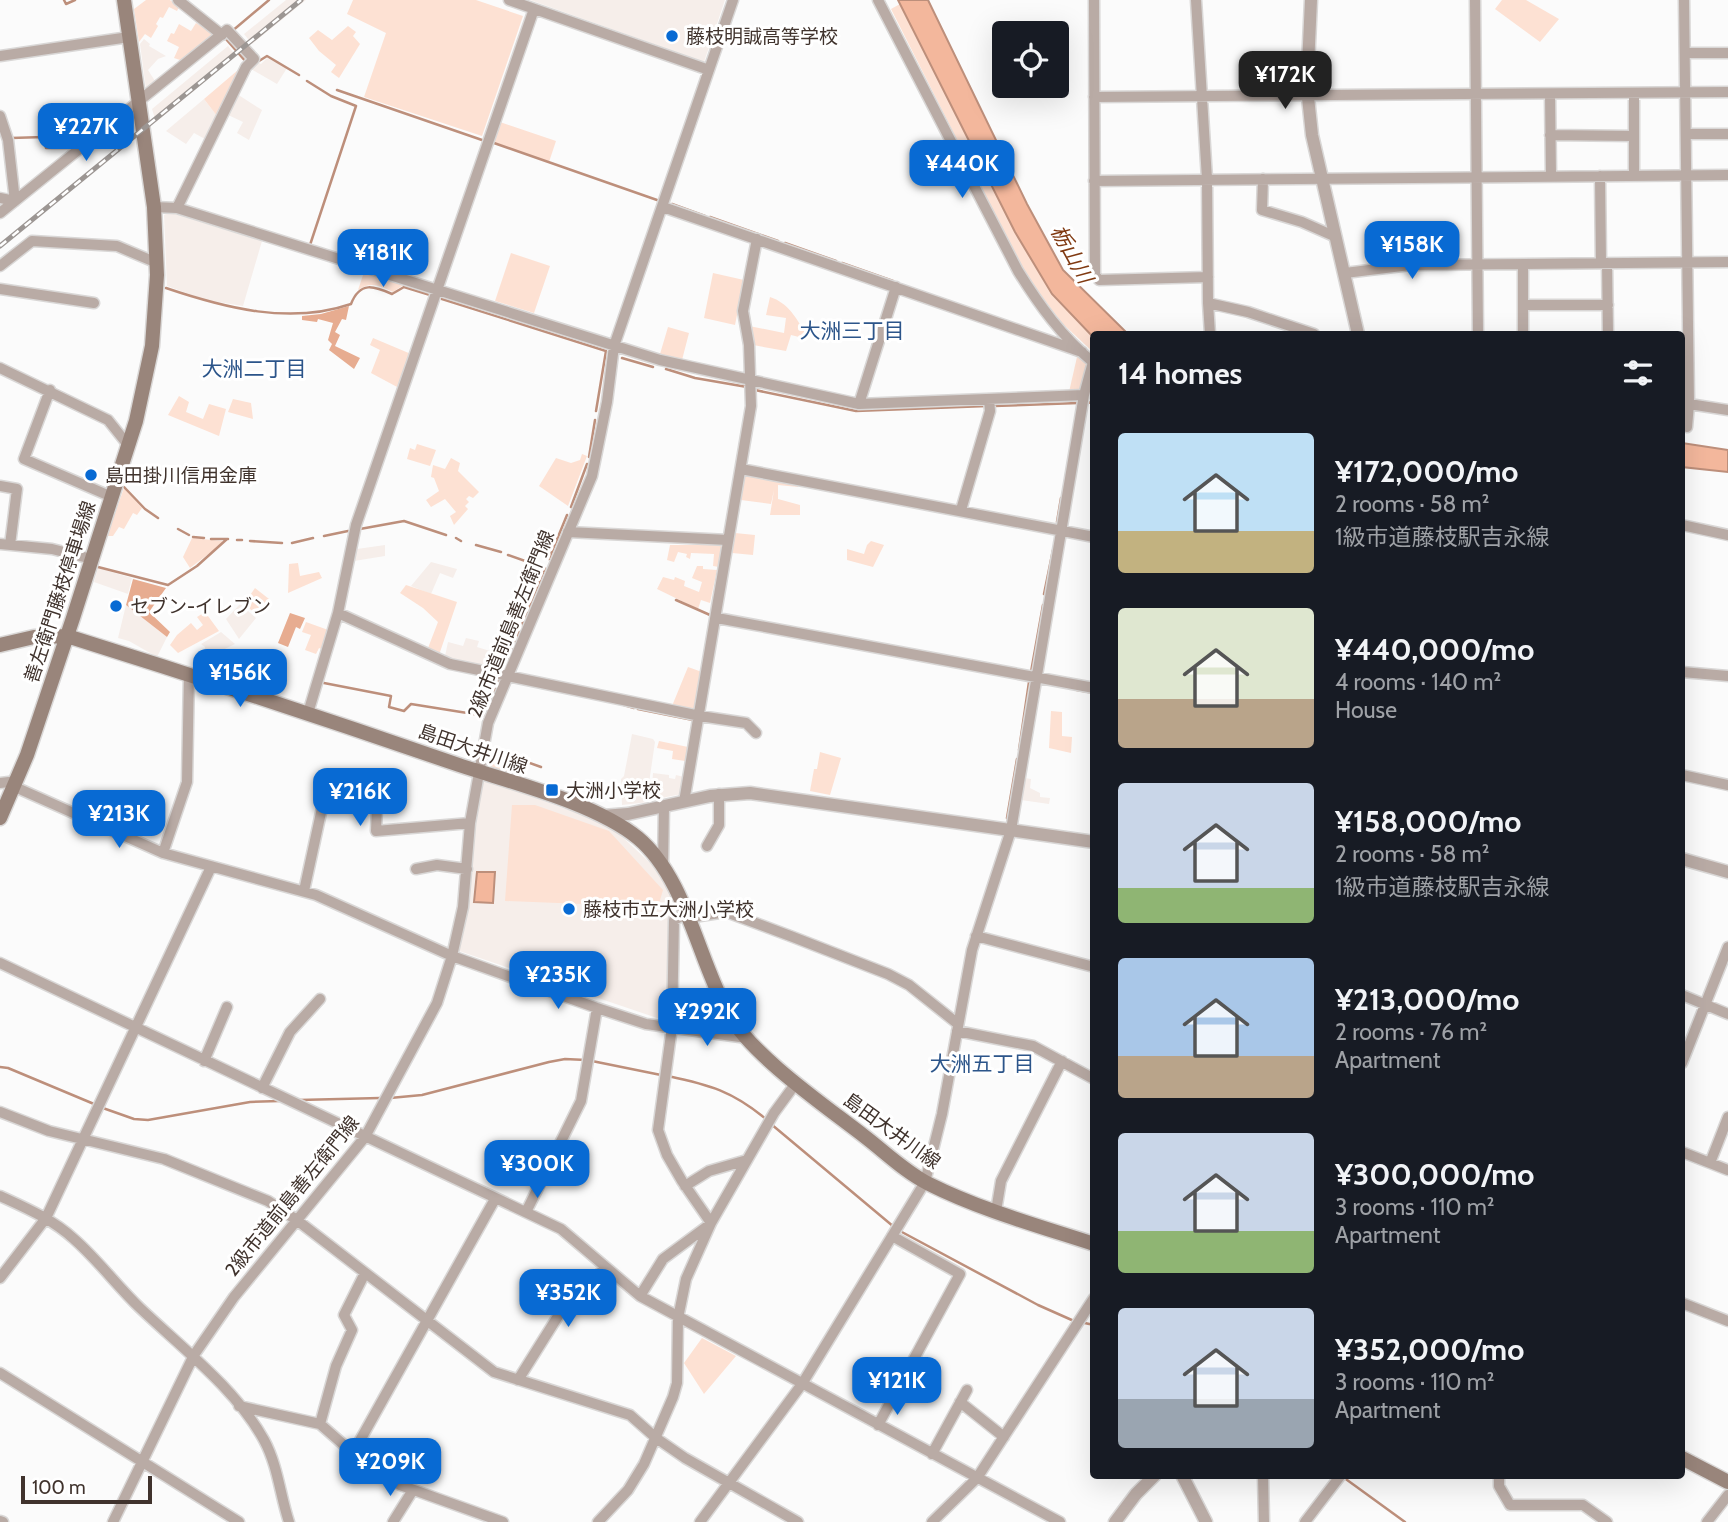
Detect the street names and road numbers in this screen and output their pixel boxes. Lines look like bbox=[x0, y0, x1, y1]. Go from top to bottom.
street label: 善左衛門藤枝停車場線 bbox=[20, 498, 100, 686]
street label: 2級市道前島善左衛門線 bbox=[463, 527, 559, 721]
street label: 島田大井川線 bbox=[415, 720, 531, 778]
street label: 島田大井川線 bbox=[839, 1088, 945, 1174]
street label: 2級市道前島善左衛門線 bbox=[220, 1111, 364, 1281]

